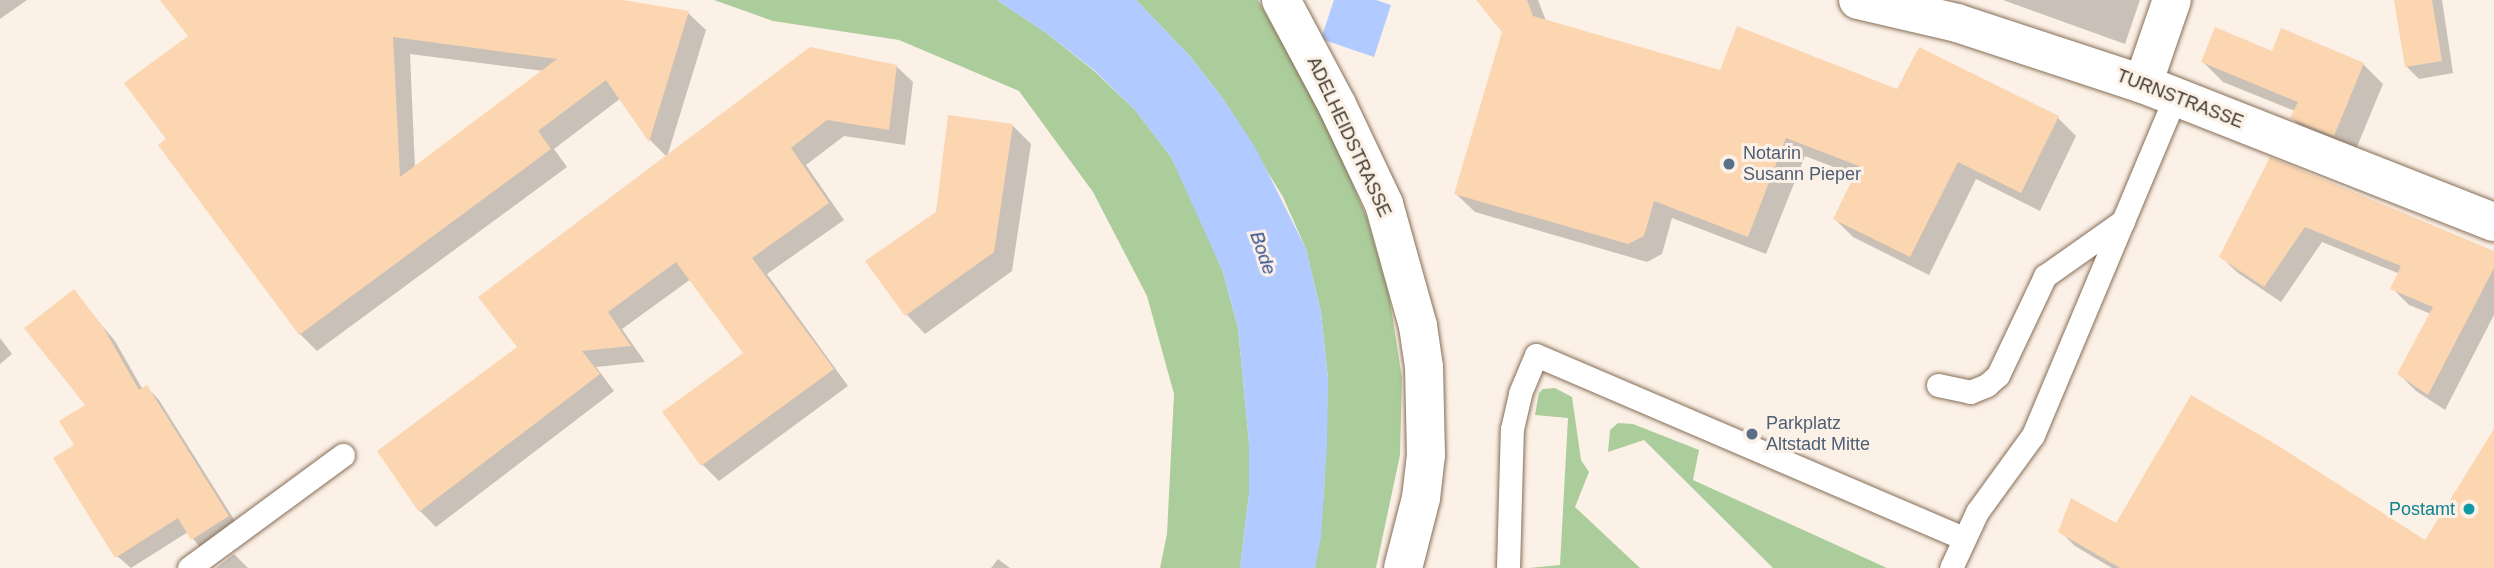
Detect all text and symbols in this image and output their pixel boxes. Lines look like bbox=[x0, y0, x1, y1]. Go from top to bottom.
street label: ADELHEIDSTRASSE bbox=[1302, 54, 1396, 220]
street label: TURNSTRASSE bbox=[2114, 65, 2246, 133]
place label: Notarin Susann Pieper bbox=[1743, 143, 1861, 186]
marker: Notarin Susann Pieper bbox=[1721, 156, 1737, 172]
water label: Bode bbox=[1245, 228, 1281, 278]
place label: Parkplatz Altstadt Mitte bbox=[1766, 413, 1870, 456]
marker: Parkplatz Altstadt Mitte bbox=[1744, 426, 1760, 442]
place label: Postamt bbox=[2389, 498, 2455, 520]
marker: Postamt bbox=[2461, 501, 2477, 517]

